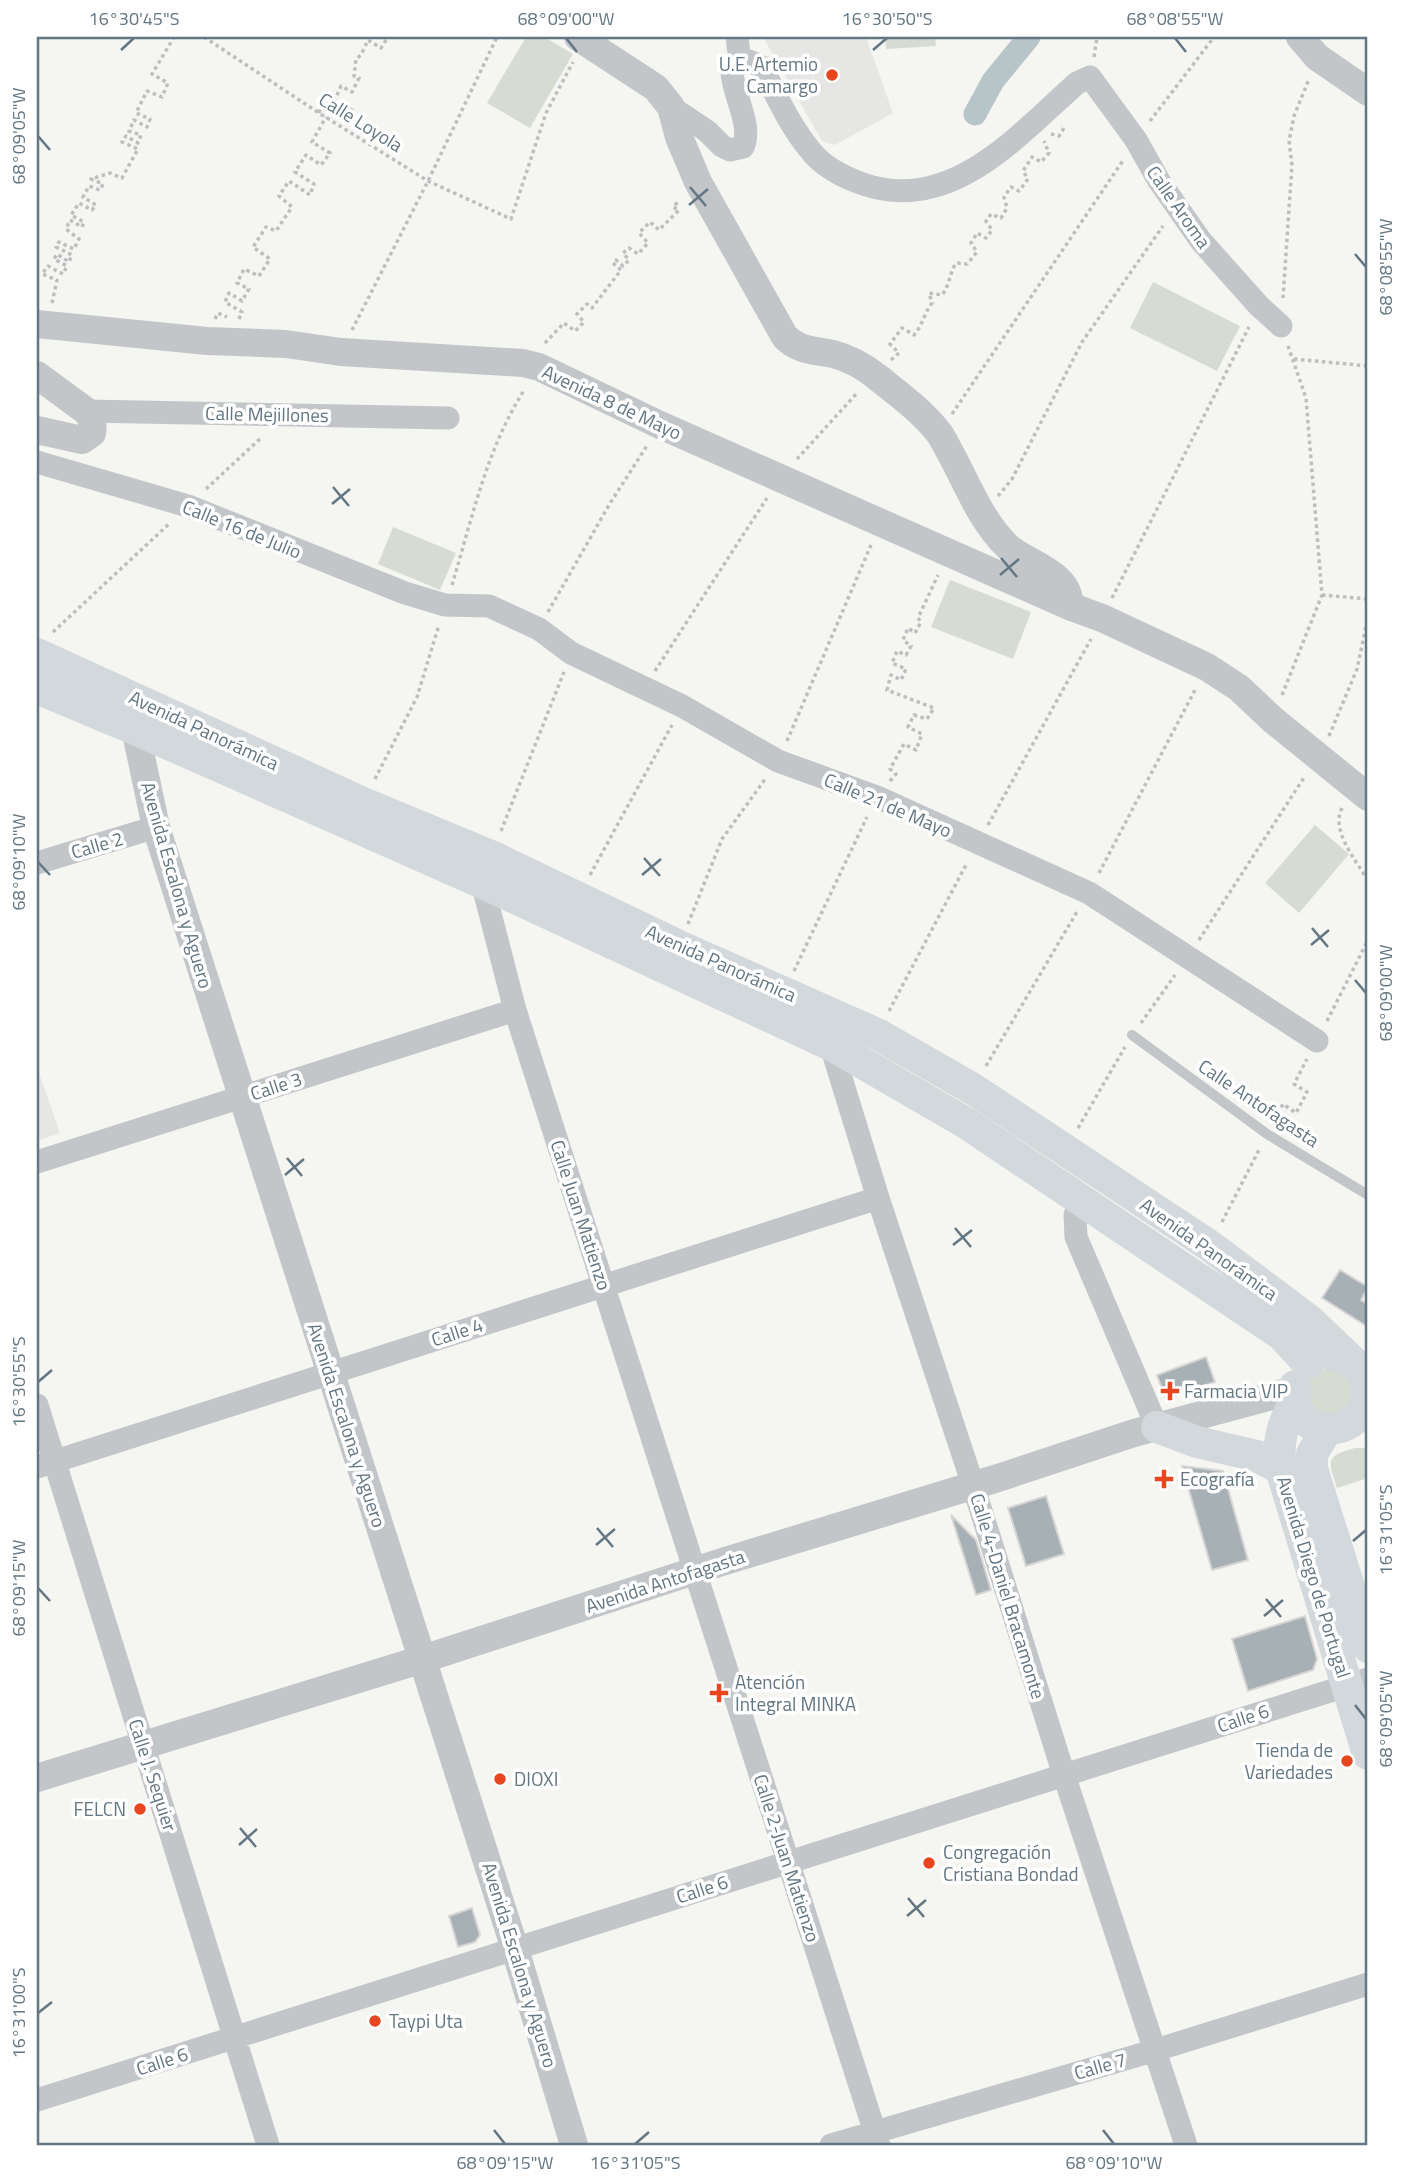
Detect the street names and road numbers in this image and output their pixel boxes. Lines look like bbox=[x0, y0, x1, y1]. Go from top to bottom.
street label: Calle Loyola bbox=[314, 84, 409, 159]
street label: Calle Aroma bbox=[1140, 159, 1219, 255]
street label: Avenida 8 de Mayo bbox=[538, 357, 687, 447]
street label: Calle Mejillones bbox=[205, 398, 329, 429]
street label: Calle 16 de Julio bbox=[178, 492, 306, 566]
street label: Avenida Panorámica bbox=[124, 682, 284, 777]
street label: Calle 21 de Mayo bbox=[820, 765, 957, 844]
street label: Avenida Escalona y Aguero bbox=[134, 778, 221, 991]
street label: Calle 2 bbox=[67, 823, 126, 866]
street label: Avenida Panorámica bbox=[641, 916, 802, 1009]
street label: Calle Antofagasta bbox=[1193, 1051, 1326, 1154]
street label: Calle 3 bbox=[246, 1064, 306, 1108]
street label: Calle Juan Matienzo bbox=[543, 1136, 619, 1294]
street label: Avenida Panorámica bbox=[1134, 1190, 1285, 1307]
street label: Calle 4 bbox=[427, 1310, 487, 1354]
street label: Avenida Escalona y Aguero bbox=[301, 1319, 394, 1531]
street label: Avenida Diego de Portugal bbox=[1270, 1472, 1359, 1681]
street label: Calle 4-Daniel Bracamonte bbox=[963, 1489, 1054, 1702]
street label: Avenida Antofagasta bbox=[581, 1541, 749, 1620]
street label: Calle 6 bbox=[1213, 1696, 1273, 1740]
street label: Calle J. Sequier bbox=[122, 1715, 185, 1835]
street label: Calle 2-Juan Matienzo bbox=[747, 1770, 828, 1946]
street label: Avenida Escalona y Aguero bbox=[475, 1859, 566, 2071]
street label: Calle 6 bbox=[672, 1867, 732, 1911]
street label: Calle 6 bbox=[132, 2039, 192, 2083]
street label: Calle 7 bbox=[1070, 2044, 1129, 2087]

